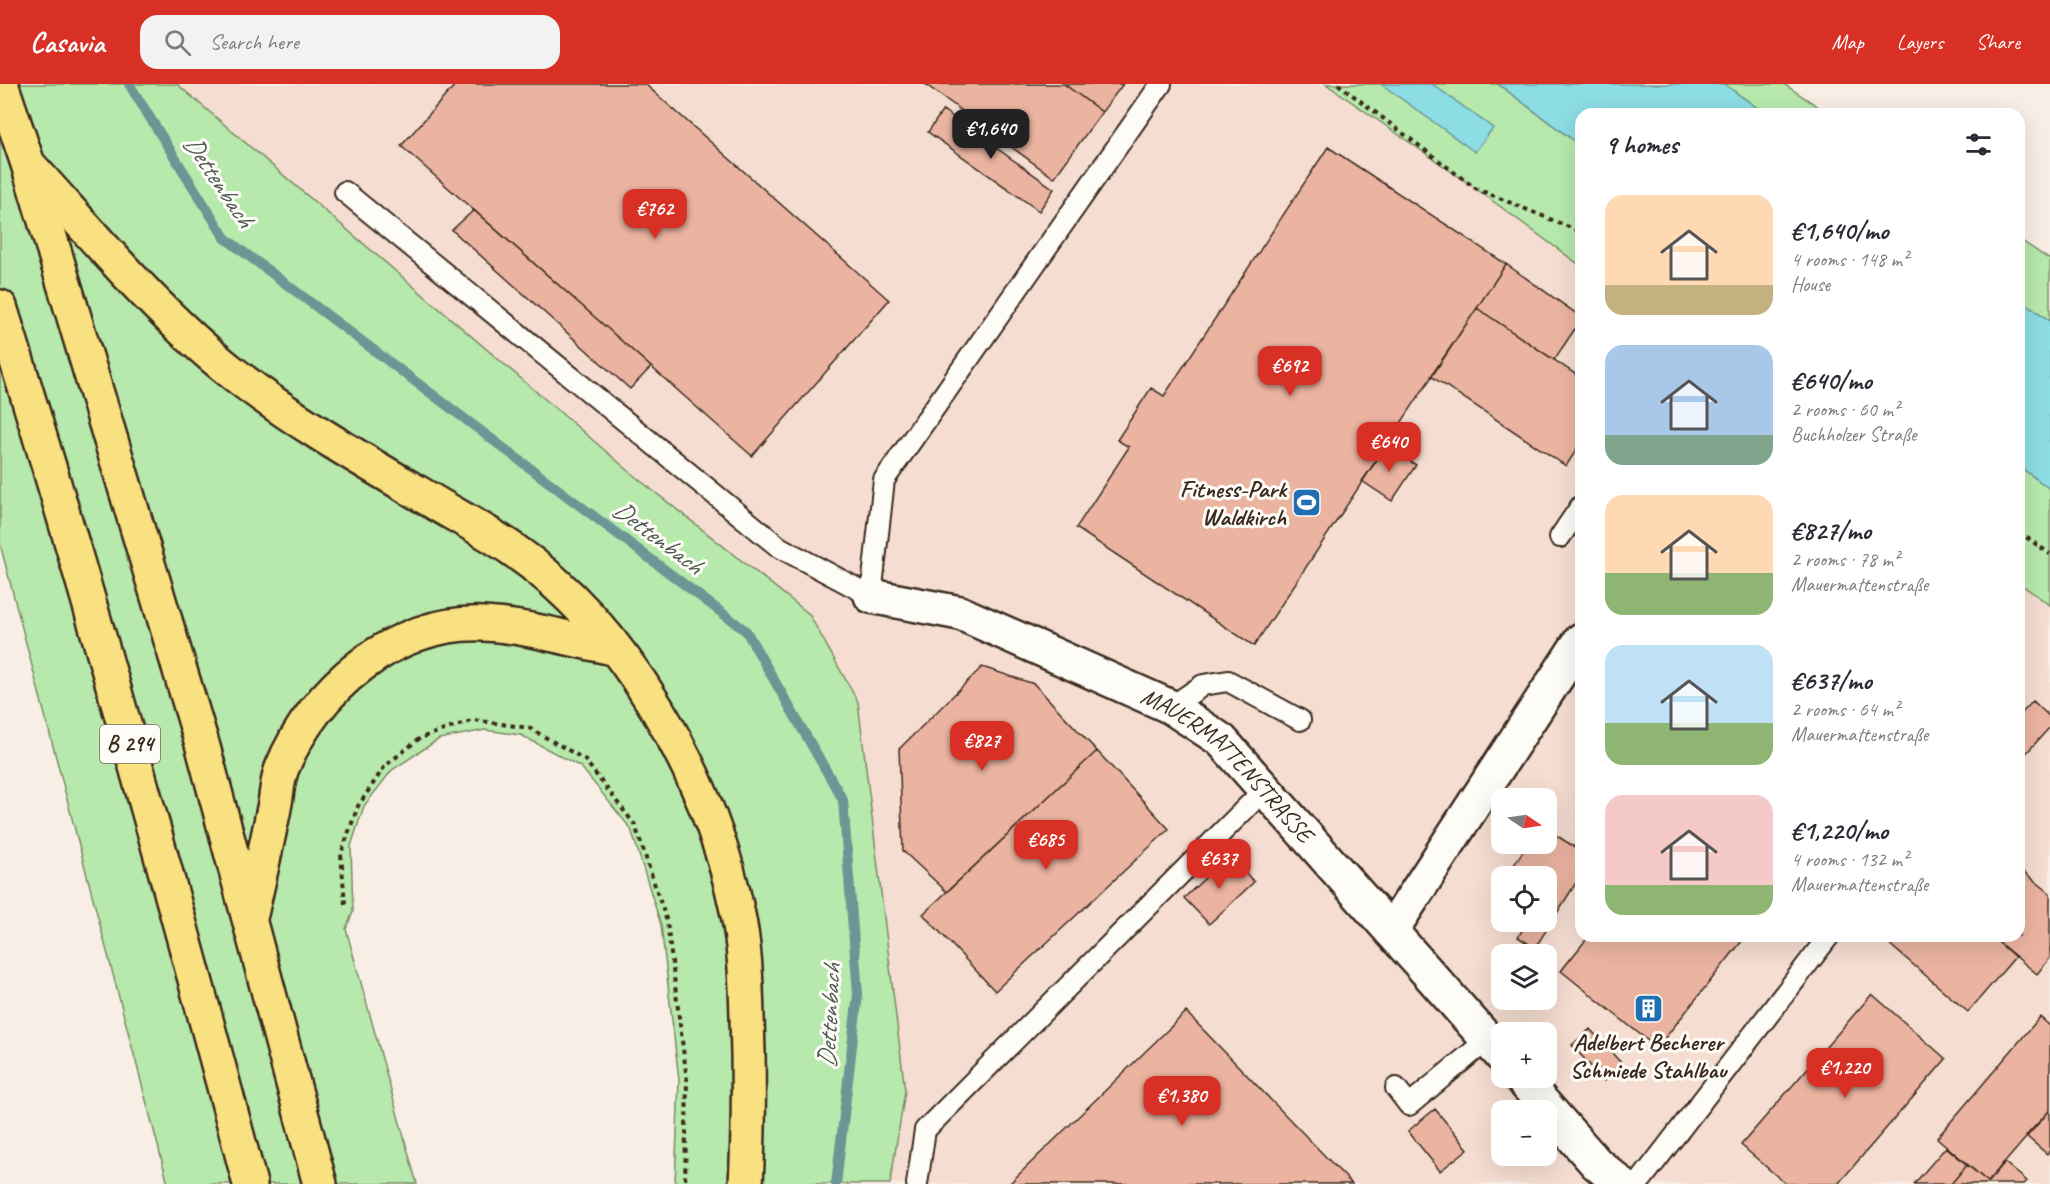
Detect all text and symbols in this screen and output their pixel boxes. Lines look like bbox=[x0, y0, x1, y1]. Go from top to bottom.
search box bbox=[140, 15, 560, 69]
text: Casavia bbox=[30, 25, 104, 60]
icon: search bbox=[161, 26, 194, 59]
text: Search here bbox=[209, 28, 299, 56]
text: Map bbox=[1831, 29, 1864, 55]
text: Layers bbox=[1897, 29, 1943, 55]
text: Share bbox=[1976, 29, 2020, 55]
pin: €1,640 bbox=[942, 109, 1040, 160]
text: €1,640 bbox=[966, 116, 1016, 141]
text: 9 homes bbox=[1605, 128, 1678, 161]
icon: filters bbox=[1962, 128, 1995, 161]
water label: Dettenbach bbox=[176, 129, 263, 235]
pin: €762 bbox=[619, 189, 691, 240]
text: €762 bbox=[637, 196, 673, 221]
text: €1,640/mo bbox=[1791, 214, 1889, 247]
icon: home bbox=[1653, 219, 1725, 291]
text: 4 rooms · 148 m² bbox=[1791, 247, 1908, 272]
text: House bbox=[1791, 272, 1830, 297]
pin: €692 bbox=[1254, 346, 1326, 397]
text: €692 bbox=[1272, 353, 1308, 378]
text: €640/mo bbox=[1791, 364, 1872, 397]
icon: home bbox=[1653, 369, 1725, 441]
text: 2 rooms · 60 m² bbox=[1791, 397, 1899, 422]
pin: €640 bbox=[1353, 422, 1425, 473]
text: Buchholzer Straße bbox=[1791, 422, 1916, 447]
text: €640 bbox=[1371, 429, 1407, 454]
place label: Fitness-Park Waldkirch bbox=[1180, 474, 1288, 532]
sports icon: Fitness-Park Waldkirch bbox=[1291, 487, 1323, 519]
water label: Dettenbach bbox=[607, 493, 711, 583]
text: €827/mo bbox=[1791, 514, 1871, 547]
icon: home bbox=[1653, 519, 1725, 591]
text: 2 rooms · 78 m² bbox=[1791, 547, 1899, 572]
text: Mauermattenstraße bbox=[1791, 572, 1928, 597]
text: €637/mo bbox=[1791, 664, 1872, 697]
icon: home bbox=[1653, 669, 1725, 741]
street label: MAUERMATTENSTRASSE bbox=[1136, 681, 1322, 851]
text: 2 rooms · 64 m² bbox=[1791, 697, 1899, 722]
pin: €827 bbox=[946, 721, 1018, 772]
text: Mauermattenstraße bbox=[1791, 722, 1928, 747]
road number: B 294 bbox=[100, 725, 160, 763]
text: €827 bbox=[964, 728, 1000, 753]
north arrow bbox=[1491, 788, 1557, 854]
map controls bbox=[1491, 788, 1557, 1166]
text: €1,220/mo bbox=[1791, 814, 1888, 847]
icon: home bbox=[1653, 819, 1725, 891]
pin: €685 bbox=[1010, 820, 1082, 871]
text: €685 bbox=[1028, 827, 1064, 852]
pin: €637 bbox=[1183, 839, 1255, 890]
text: €637 bbox=[1201, 846, 1237, 871]
text: 4 rooms · 132 m² bbox=[1791, 847, 1908, 872]
button: locate bbox=[1491, 866, 1557, 932]
text: Mauermattenstraße bbox=[1791, 872, 1928, 897]
button: layers bbox=[1491, 944, 1557, 1010]
water label: Dettenbach bbox=[810, 961, 848, 1069]
building icon: Adelbert Becherer Schmiede Stahlbau bbox=[1632, 993, 1664, 1025]
button: + bbox=[1491, 1022, 1557, 1088]
place label: Adelbert Becherer Schmiede Stahlbau bbox=[1570, 1027, 1728, 1085]
pin: €1,220 bbox=[1796, 1048, 1894, 1099]
text: €1,220 bbox=[1821, 1055, 1869, 1080]
pin: €1,380 bbox=[1133, 1076, 1231, 1127]
text: €1,380 bbox=[1158, 1083, 1206, 1108]
button: − bbox=[1491, 1100, 1557, 1166]

